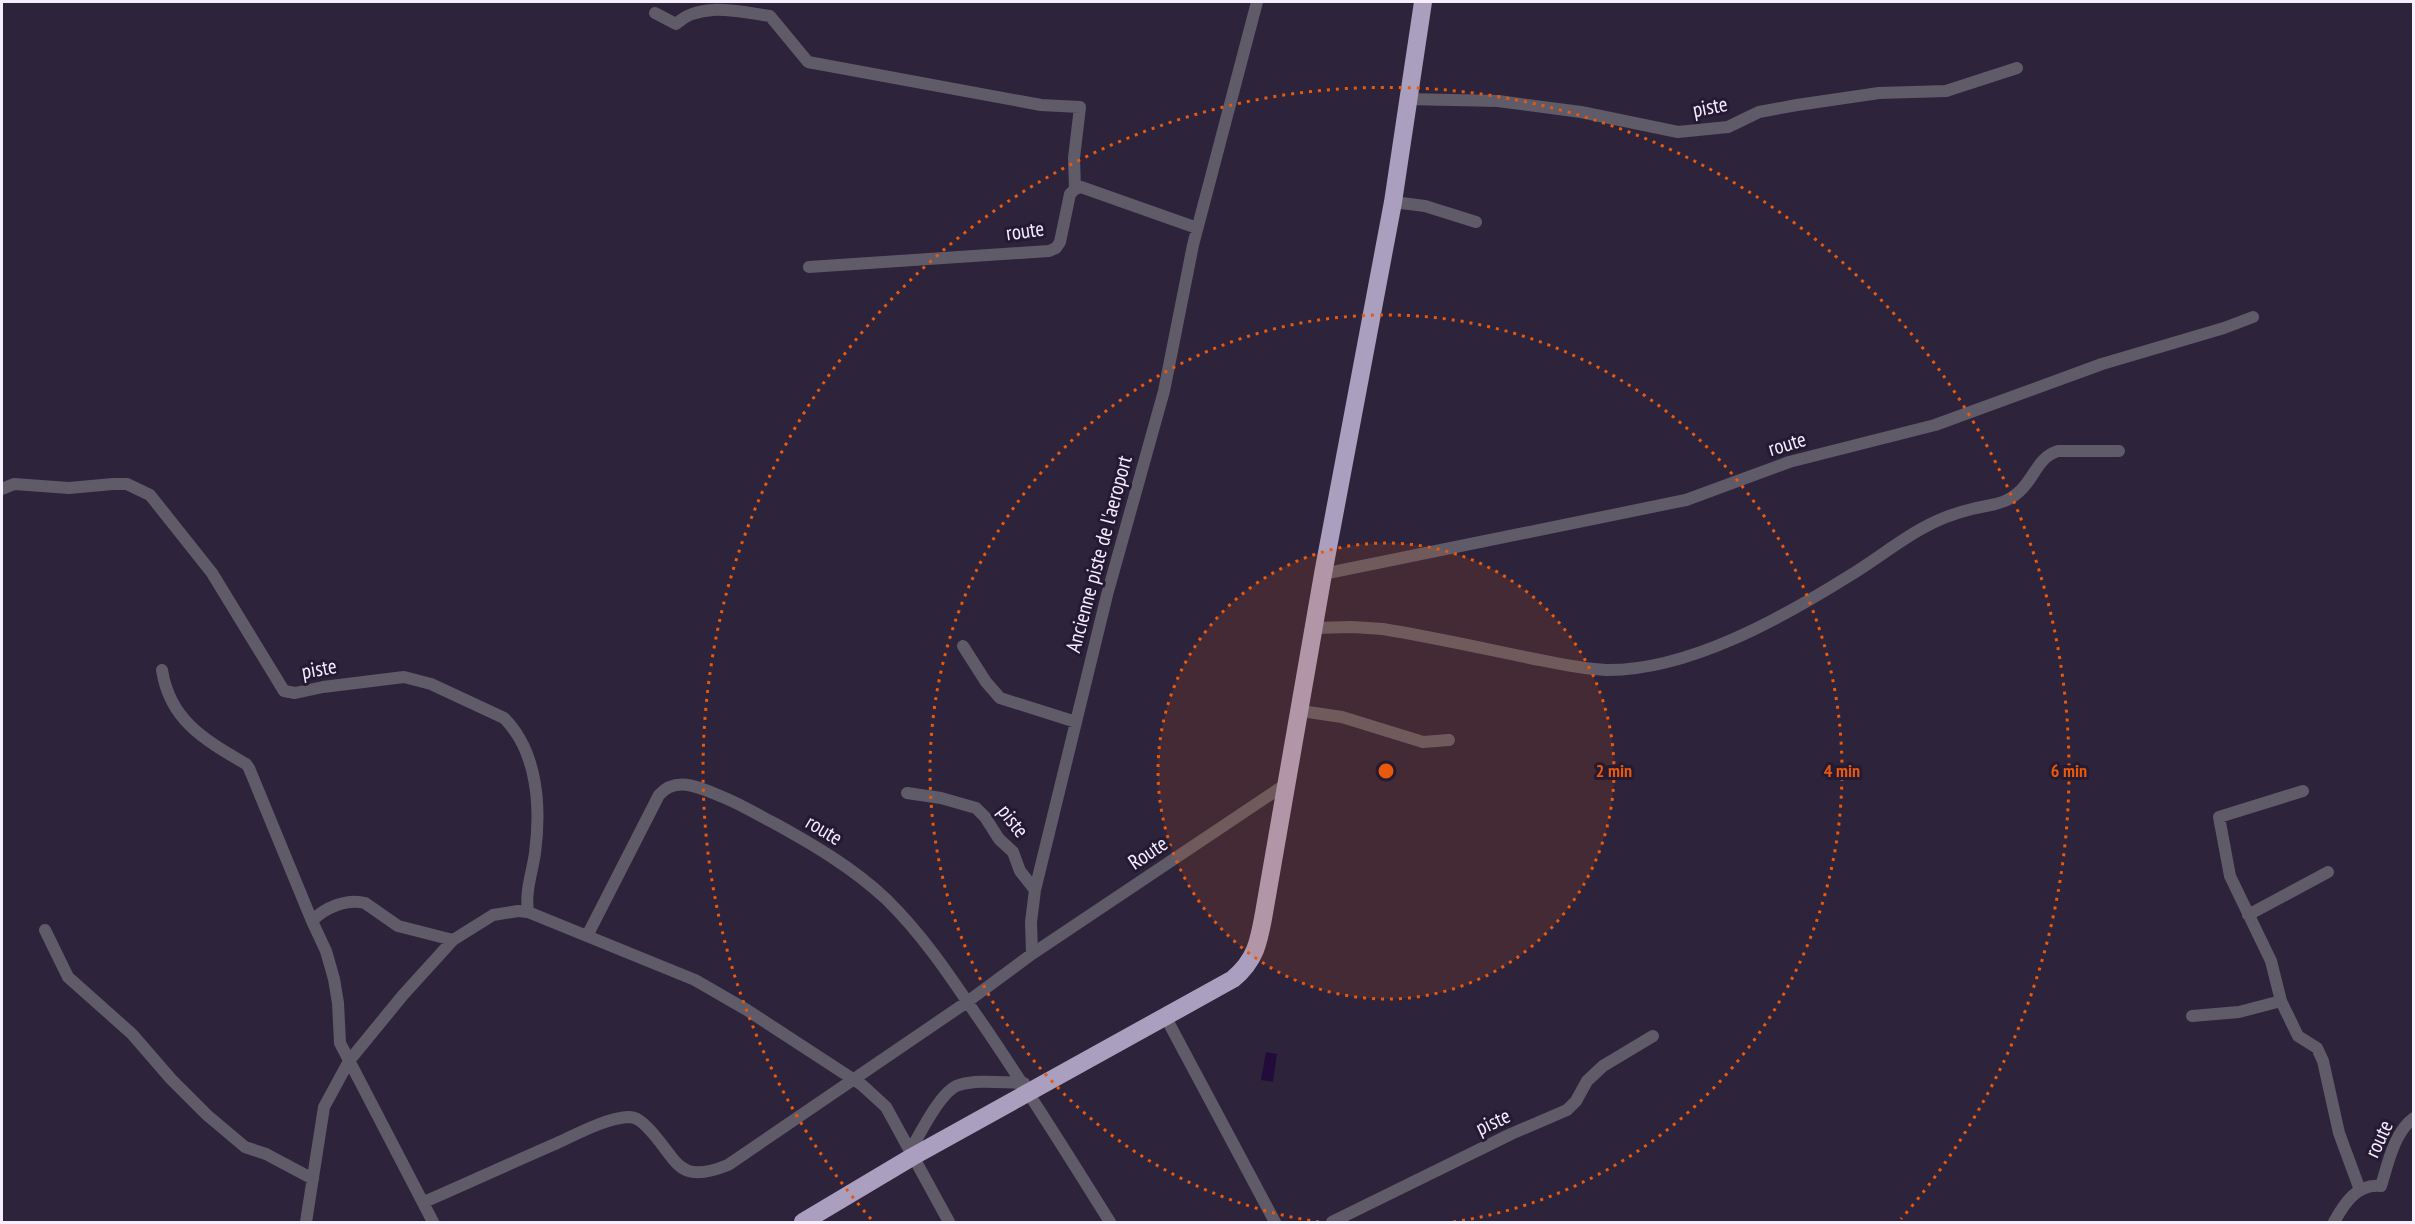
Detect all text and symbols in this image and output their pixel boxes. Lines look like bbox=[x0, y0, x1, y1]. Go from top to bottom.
street label: piste bbox=[1690, 90, 1730, 123]
street label: route bbox=[1004, 214, 1046, 247]
street label: route bbox=[1765, 425, 1809, 462]
street label: Ancienne piste de l'aeroport bbox=[1059, 452, 1138, 655]
street label: piste bbox=[299, 652, 339, 685]
text: 2 min bbox=[1596, 759, 1632, 782]
text: 4 min bbox=[1824, 759, 1860, 782]
text: 6 min bbox=[2051, 759, 2087, 782]
centre of rings bbox=[1376, 761, 1396, 781]
street label: piste bbox=[992, 799, 1035, 843]
street label: route bbox=[801, 808, 848, 851]
street label: Route bbox=[1123, 830, 1173, 875]
street label: piste bbox=[1471, 1102, 1514, 1141]
street label: route bbox=[2358, 1116, 2399, 1162]

